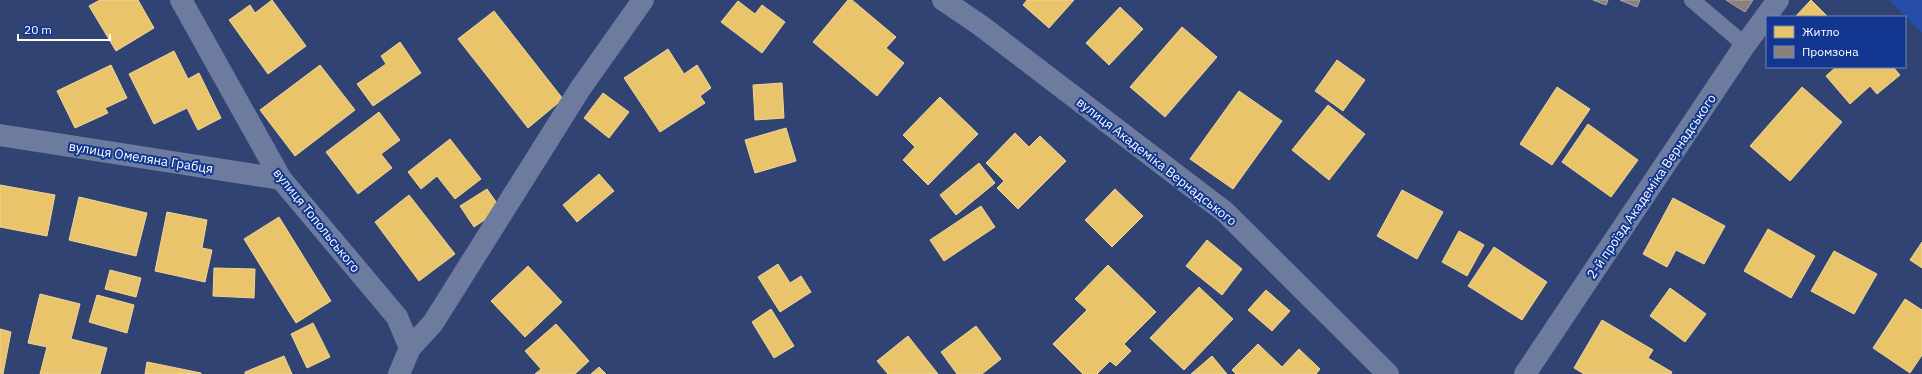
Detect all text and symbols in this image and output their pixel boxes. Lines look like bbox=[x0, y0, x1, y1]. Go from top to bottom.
scale bar bbox=[18, 16, 110, 42]
legend bbox=[1766, 16, 1906, 68]
text: 20 m bbox=[24, 22, 52, 37]
text: Житло bbox=[1802, 24, 1840, 39]
text: Промзона bbox=[1802, 44, 1859, 59]
street label: 2-й проїзд Академіка Вернадського bbox=[1583, 91, 1720, 282]
street label: вулиця Академіка Вернадського bbox=[1073, 93, 1240, 229]
street label: вулиця Омеляна Грабця bbox=[68, 138, 214, 177]
street label: вулиця Топольського bbox=[269, 165, 364, 276]

